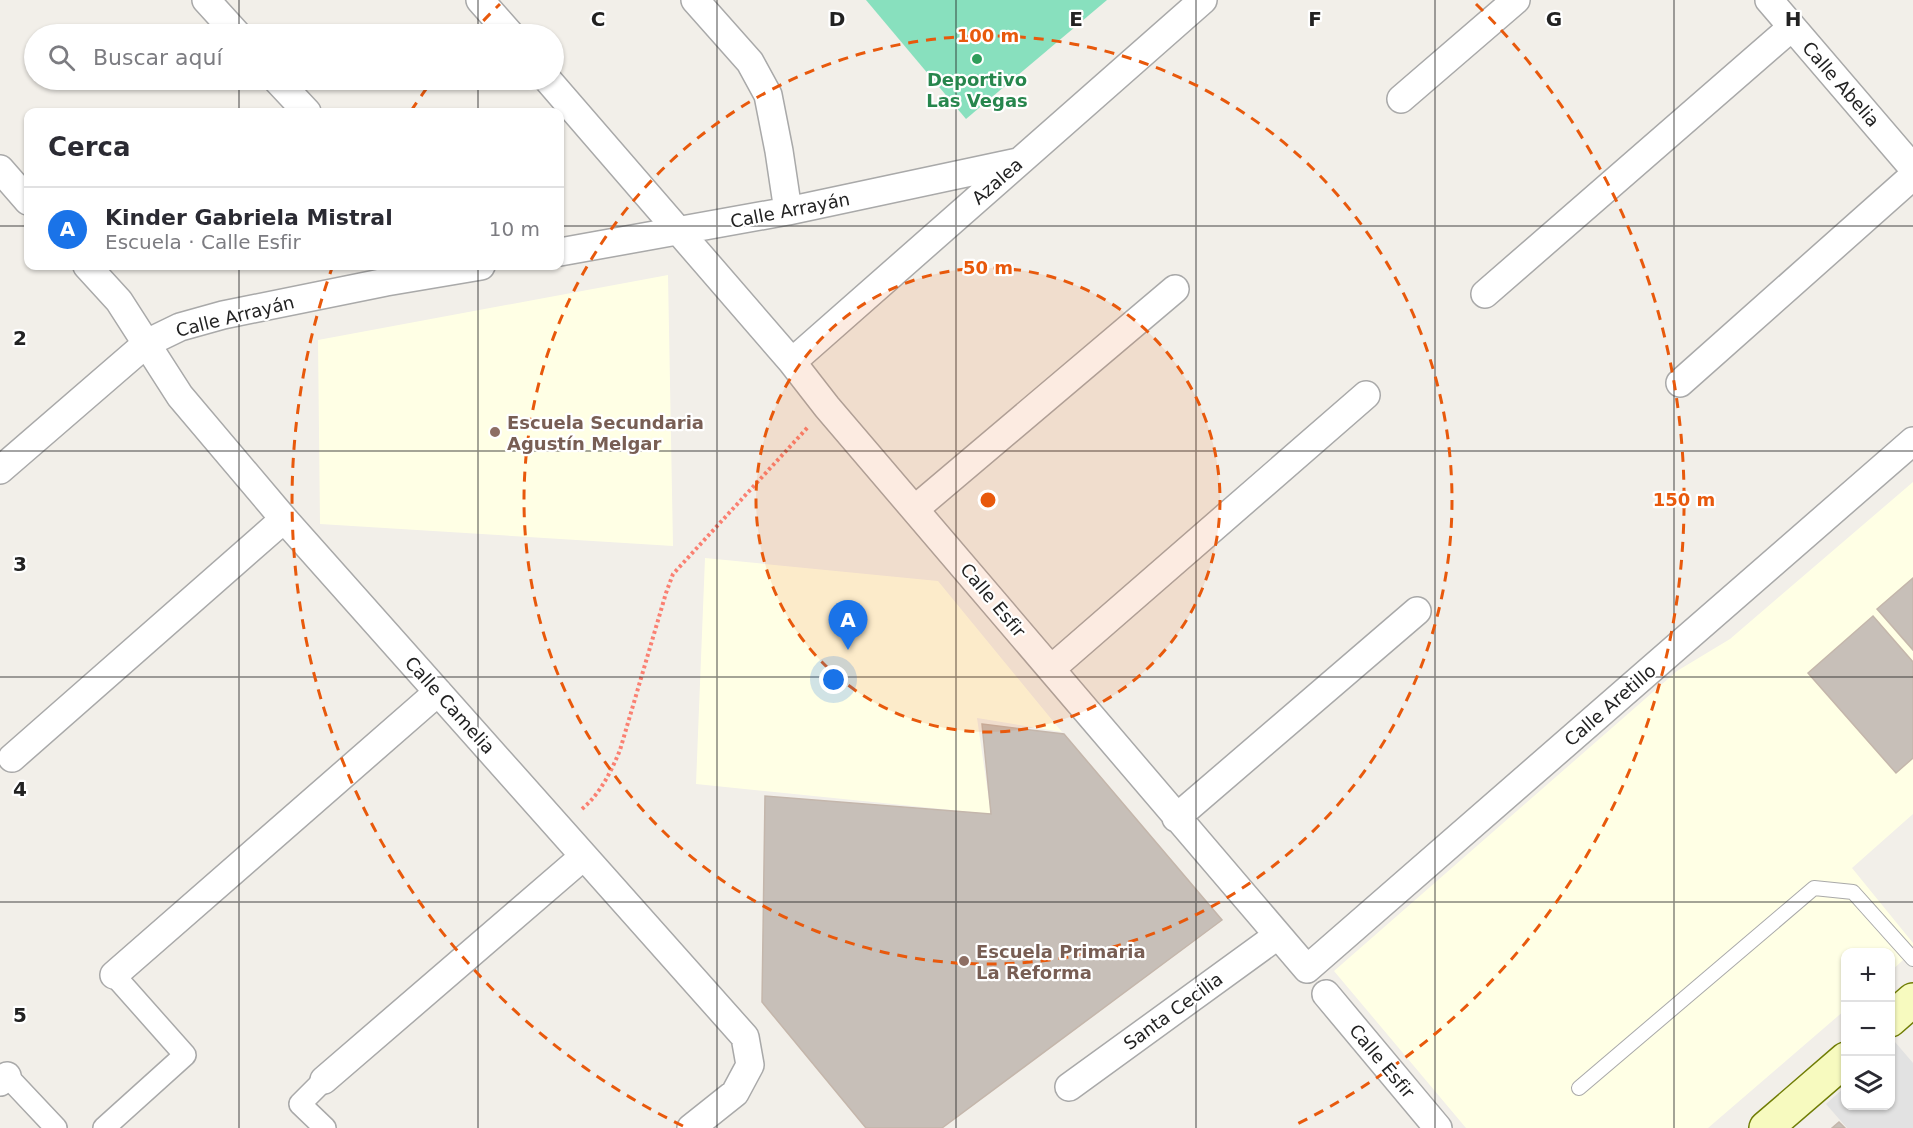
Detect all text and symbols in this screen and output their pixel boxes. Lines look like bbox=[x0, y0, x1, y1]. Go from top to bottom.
text: C bbox=[591, 7, 605, 31]
text: D bbox=[829, 7, 845, 31]
text: E bbox=[1069, 7, 1083, 31]
text: F bbox=[1308, 7, 1322, 31]
text: G bbox=[1546, 7, 1562, 31]
text: H bbox=[1785, 7, 1801, 31]
search box bbox=[24, 24, 564, 90]
text: 100 m bbox=[957, 25, 1019, 46]
street label: Calle Abelia bbox=[1798, 37, 1884, 131]
icon: search bbox=[45, 41, 78, 74]
text: Buscar aquí bbox=[93, 45, 223, 70]
marker: Deportivo Las Vegas bbox=[970, 52, 984, 66]
place label: Deportivo Las Vegas bbox=[926, 69, 1028, 111]
text: Cerca bbox=[48, 132, 131, 162]
street label: Azalea bbox=[968, 153, 1026, 209]
street label: Calle Arrayán bbox=[728, 188, 852, 232]
text: Kinder Gabriela Mistral bbox=[105, 205, 393, 230]
text: A bbox=[60, 217, 75, 241]
text: 10 m bbox=[489, 217, 540, 241]
text: Escuela · Calle Esfir bbox=[105, 230, 301, 254]
text: 50 m bbox=[963, 257, 1013, 278]
street label: Calle Arrayán bbox=[174, 291, 296, 341]
text: 2 bbox=[13, 326, 27, 350]
place label: Escuela Secundaria Agustín Melgar bbox=[507, 412, 704, 454]
marker: Escuela Secundaria Agustín Melgar bbox=[488, 425, 502, 439]
text: 150 m bbox=[1653, 489, 1715, 510]
centre of rings bbox=[978, 490, 998, 510]
text: 3 bbox=[13, 552, 27, 576]
street label: Calle Esfir bbox=[956, 559, 1030, 642]
pin: A bbox=[828, 600, 868, 650]
street label: Calle Camelia bbox=[401, 652, 499, 758]
street label: Calle Aretillo bbox=[1560, 660, 1660, 750]
your location bbox=[819, 665, 848, 694]
text: 4 bbox=[13, 777, 27, 801]
place label: Escuela Primaria La Reforma bbox=[976, 941, 1146, 983]
map controls bbox=[1841, 948, 1895, 1110]
button: + bbox=[1841, 948, 1895, 1002]
marker: Escuela Primaria La Reforma bbox=[957, 954, 971, 968]
street label: Santa Cecilia bbox=[1119, 968, 1227, 1054]
button: − bbox=[1841, 1002, 1895, 1056]
text: 5 bbox=[13, 1003, 27, 1027]
street label: Calle Esfir bbox=[1345, 1020, 1419, 1103]
button: layers bbox=[1841, 1056, 1895, 1110]

